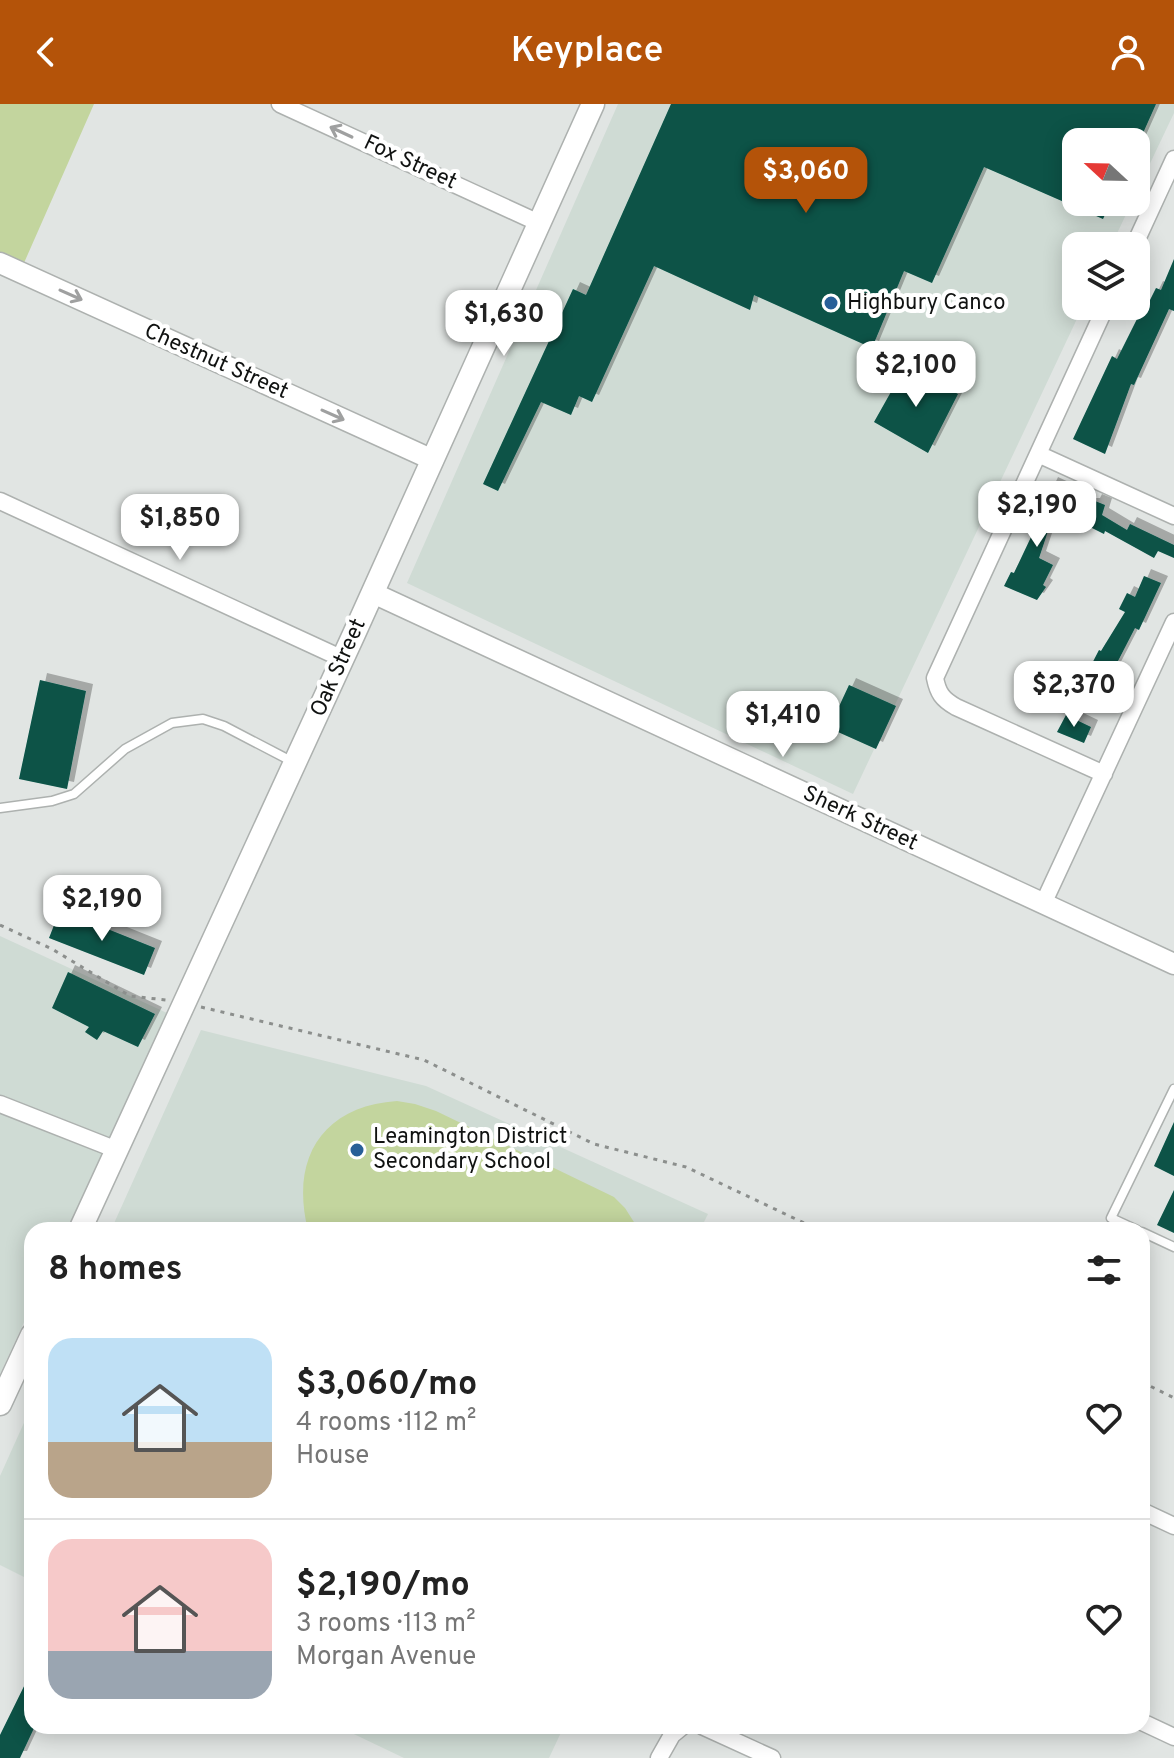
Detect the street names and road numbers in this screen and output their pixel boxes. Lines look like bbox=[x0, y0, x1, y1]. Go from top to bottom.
street label: Fox Street bbox=[359, 130, 461, 196]
street label: Chestnut Street bbox=[140, 318, 292, 406]
street label: Oak Street bbox=[305, 615, 373, 721]
street label: Sherk Street bbox=[798, 781, 922, 857]

